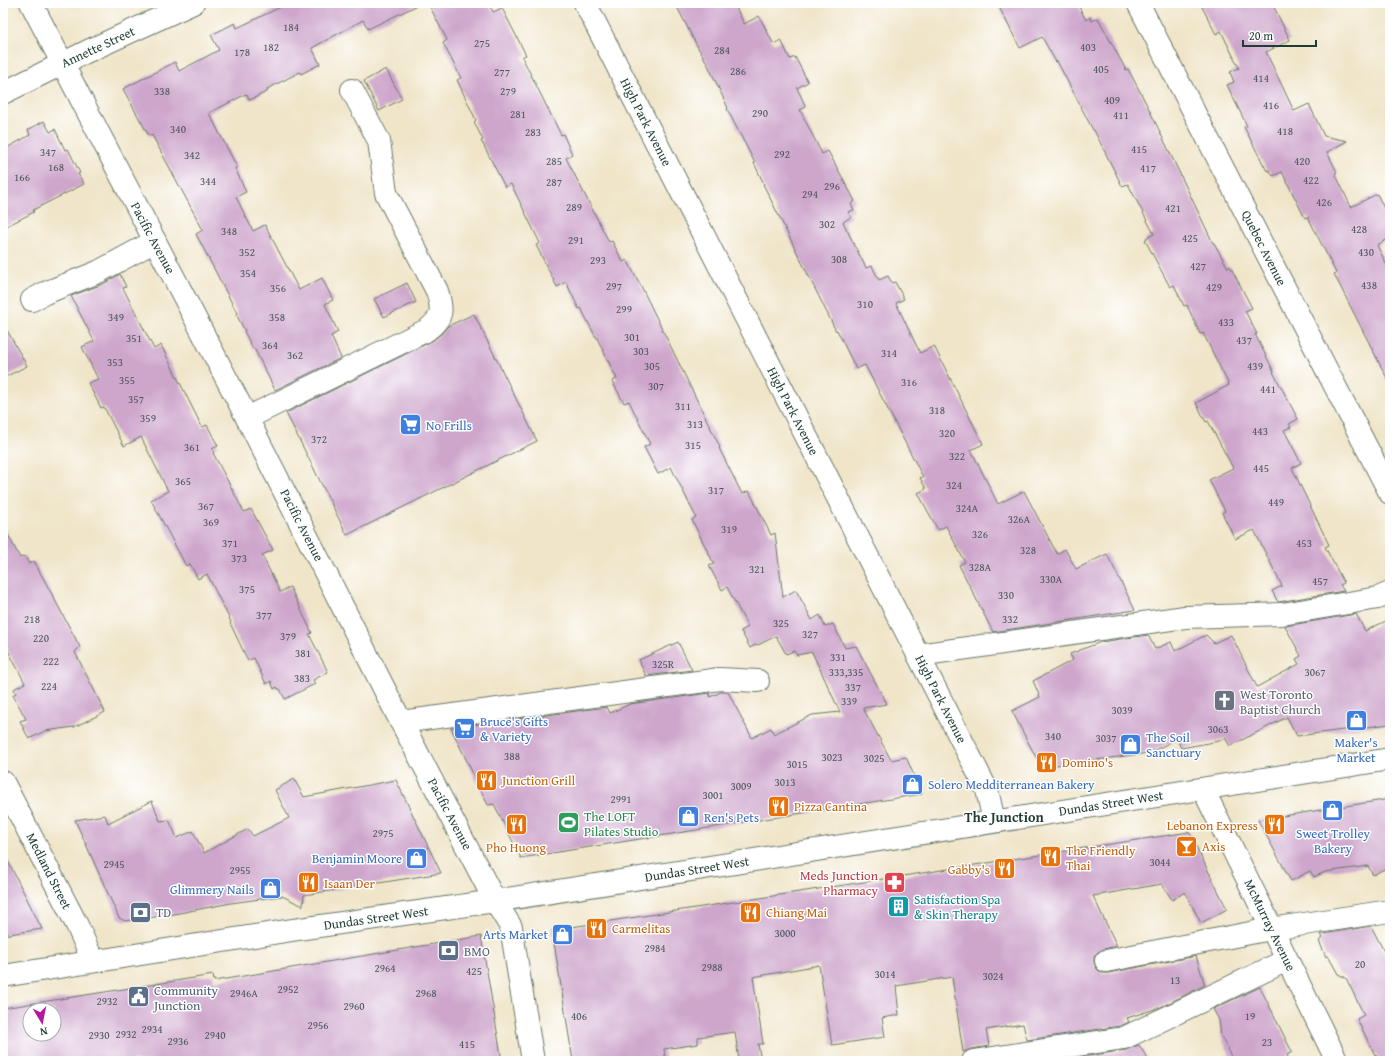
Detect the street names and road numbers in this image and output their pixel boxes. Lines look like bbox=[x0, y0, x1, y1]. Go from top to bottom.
street label: Annette Street bbox=[58, 21, 138, 72]
street label: High Park Avenue bbox=[616, 75, 676, 169]
street label: Pacific Avenue bbox=[126, 199, 180, 277]
street label: Quebec Avenue bbox=[1237, 207, 1291, 289]
street label: High Park Avenue bbox=[763, 364, 823, 458]
street label: Pacific Avenue bbox=[276, 486, 328, 564]
street label: High Park Avenue bbox=[911, 652, 971, 746]
street label: Pacific Avenue bbox=[423, 775, 477, 853]
street label: Dundas Street West bbox=[1057, 785, 1165, 821]
street label: Medland Street bbox=[22, 829, 77, 913]
street label: Dundas Street West bbox=[643, 851, 751, 887]
street label: McMurray Avenue bbox=[1240, 876, 1300, 974]
street label: Dundas Street West bbox=[322, 901, 430, 935]

